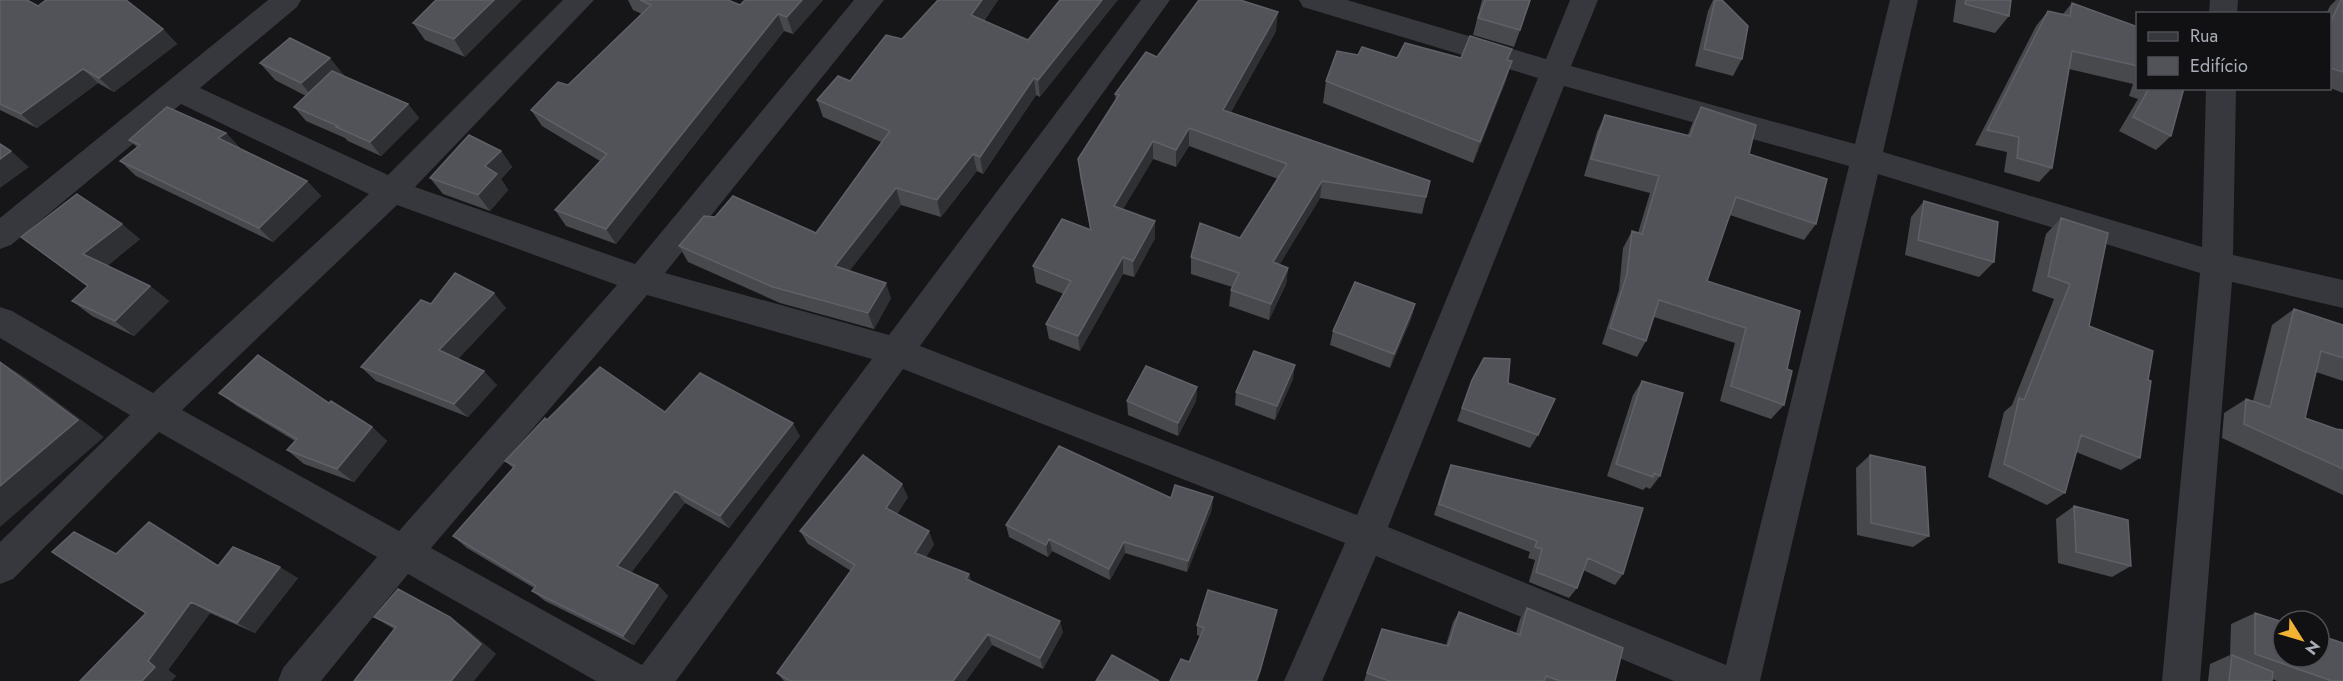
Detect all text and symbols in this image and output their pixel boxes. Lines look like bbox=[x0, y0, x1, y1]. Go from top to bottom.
legend bbox=[2136, 12, 2331, 90]
text: Rua bbox=[2190, 23, 2218, 49]
text: Edifício bbox=[2190, 53, 2248, 79]
north arrow bbox=[2271, 609, 2331, 669]
text: N bbox=[2300, 636, 2326, 660]

